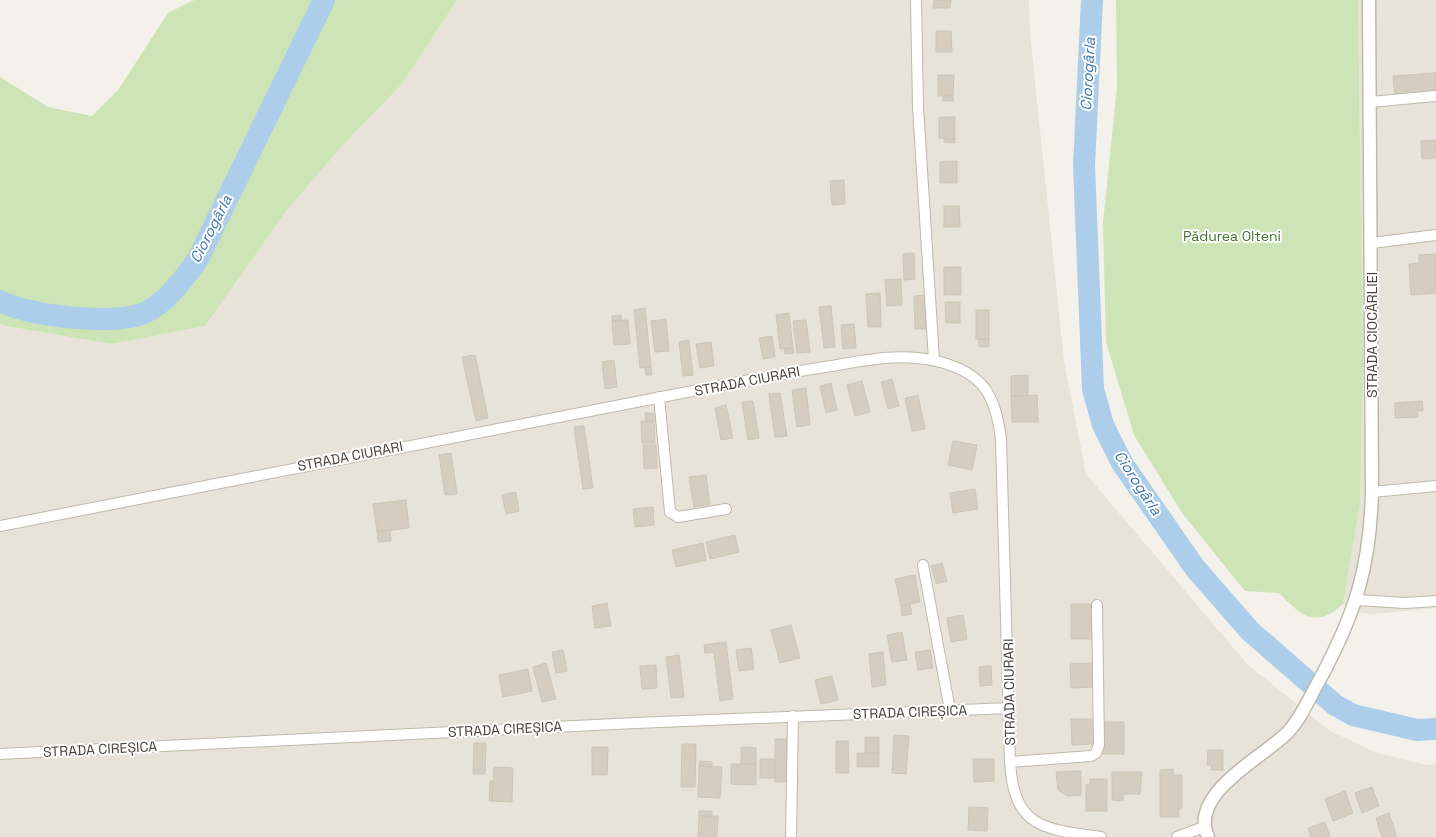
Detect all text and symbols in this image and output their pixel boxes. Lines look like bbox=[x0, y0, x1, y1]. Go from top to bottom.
water label: Ciorogârla bbox=[1076, 36, 1099, 111]
water label: Ciorogârla bbox=[185, 191, 236, 266]
park label: Pădurea Olteni bbox=[1183, 227, 1281, 245]
street label: STRADA CIOCÂRLIEI bbox=[1363, 272, 1381, 398]
street label: STRADA CIURARI bbox=[693, 362, 801, 400]
street label: STRADA CIURARI bbox=[296, 437, 404, 475]
water label: Ciorogârla bbox=[1110, 447, 1167, 519]
street label: STRADA CIURARI bbox=[999, 638, 1019, 746]
street label: STRADA CIREȘICA bbox=[853, 701, 968, 723]
street label: STRADA CIREȘICA bbox=[447, 717, 563, 741]
street label: STRADA CIREȘICA bbox=[42, 737, 158, 761]

